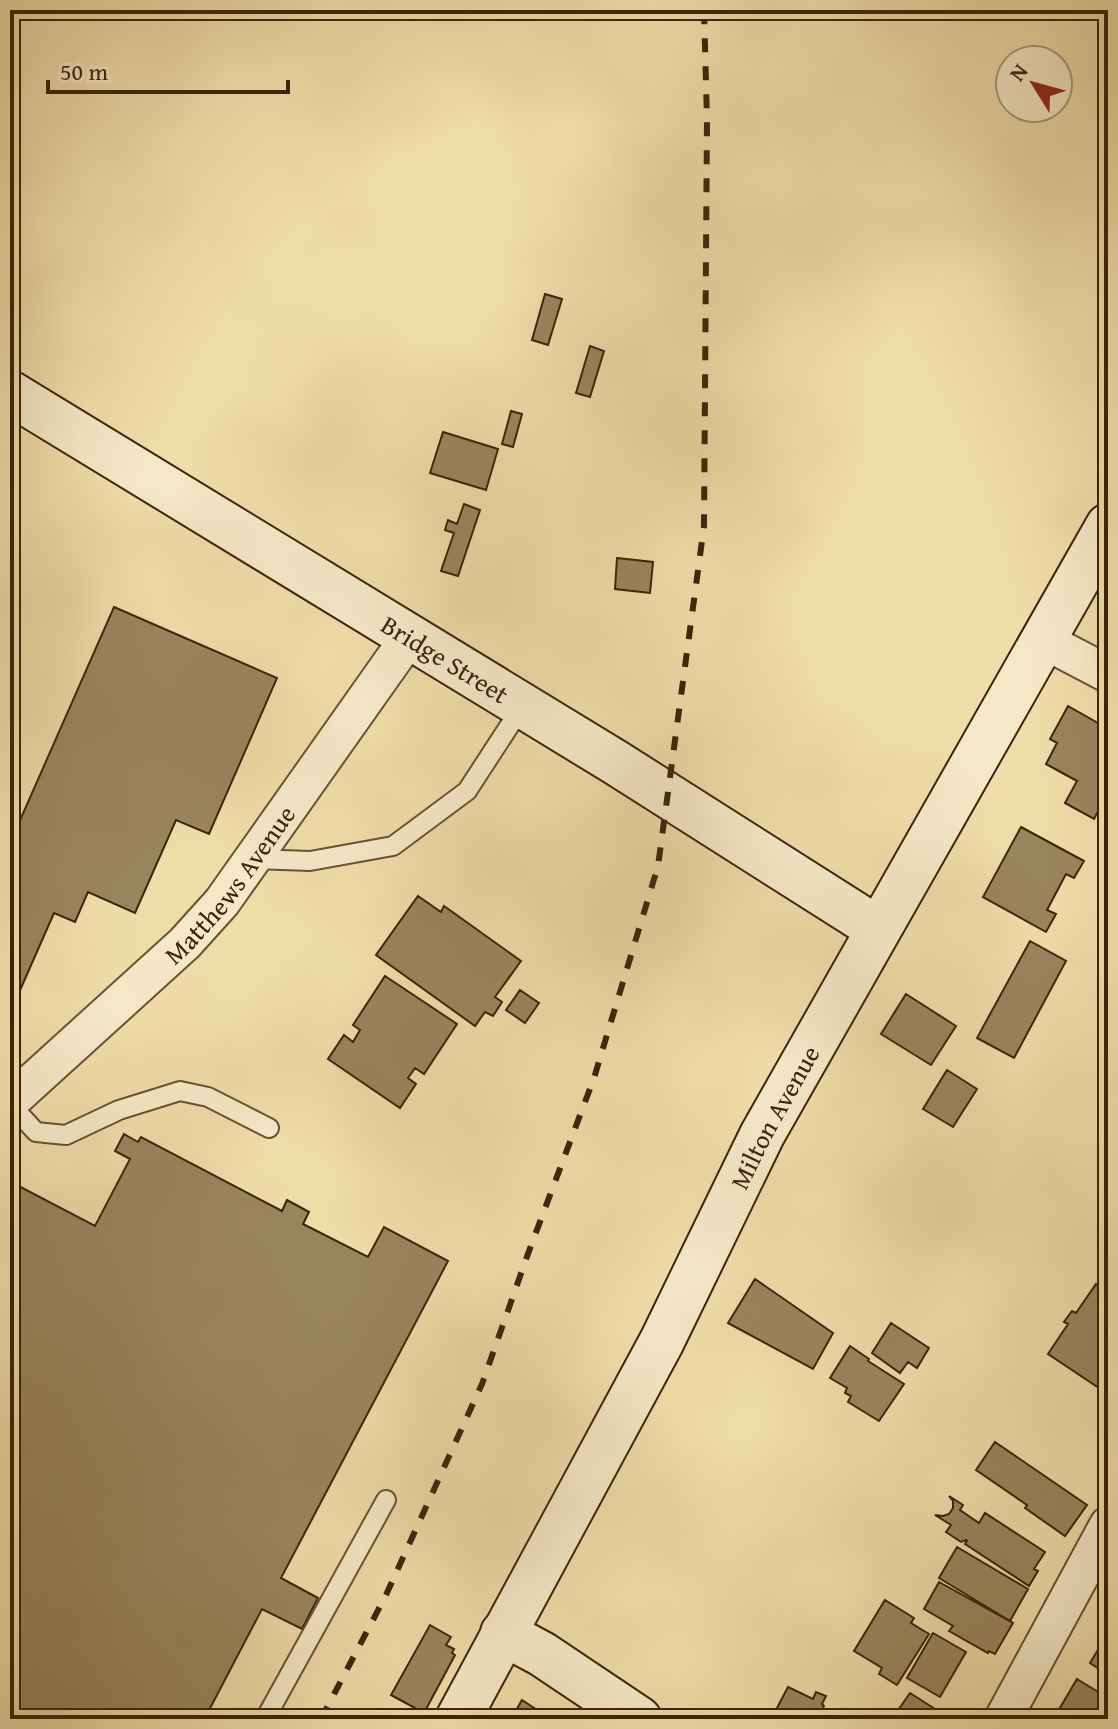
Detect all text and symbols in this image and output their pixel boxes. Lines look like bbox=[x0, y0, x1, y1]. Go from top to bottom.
scale bar bbox=[48, 44, 288, 94]
north arrow bbox=[994, 44, 1074, 124]
text: 50 m bbox=[60, 54, 108, 89]
text: N bbox=[1001, 56, 1035, 87]
street label: Bridge Street bbox=[374, 605, 517, 713]
street label: Matthews Avenue bbox=[155, 797, 304, 973]
street label: Milton Avenue bbox=[719, 1038, 829, 1196]

